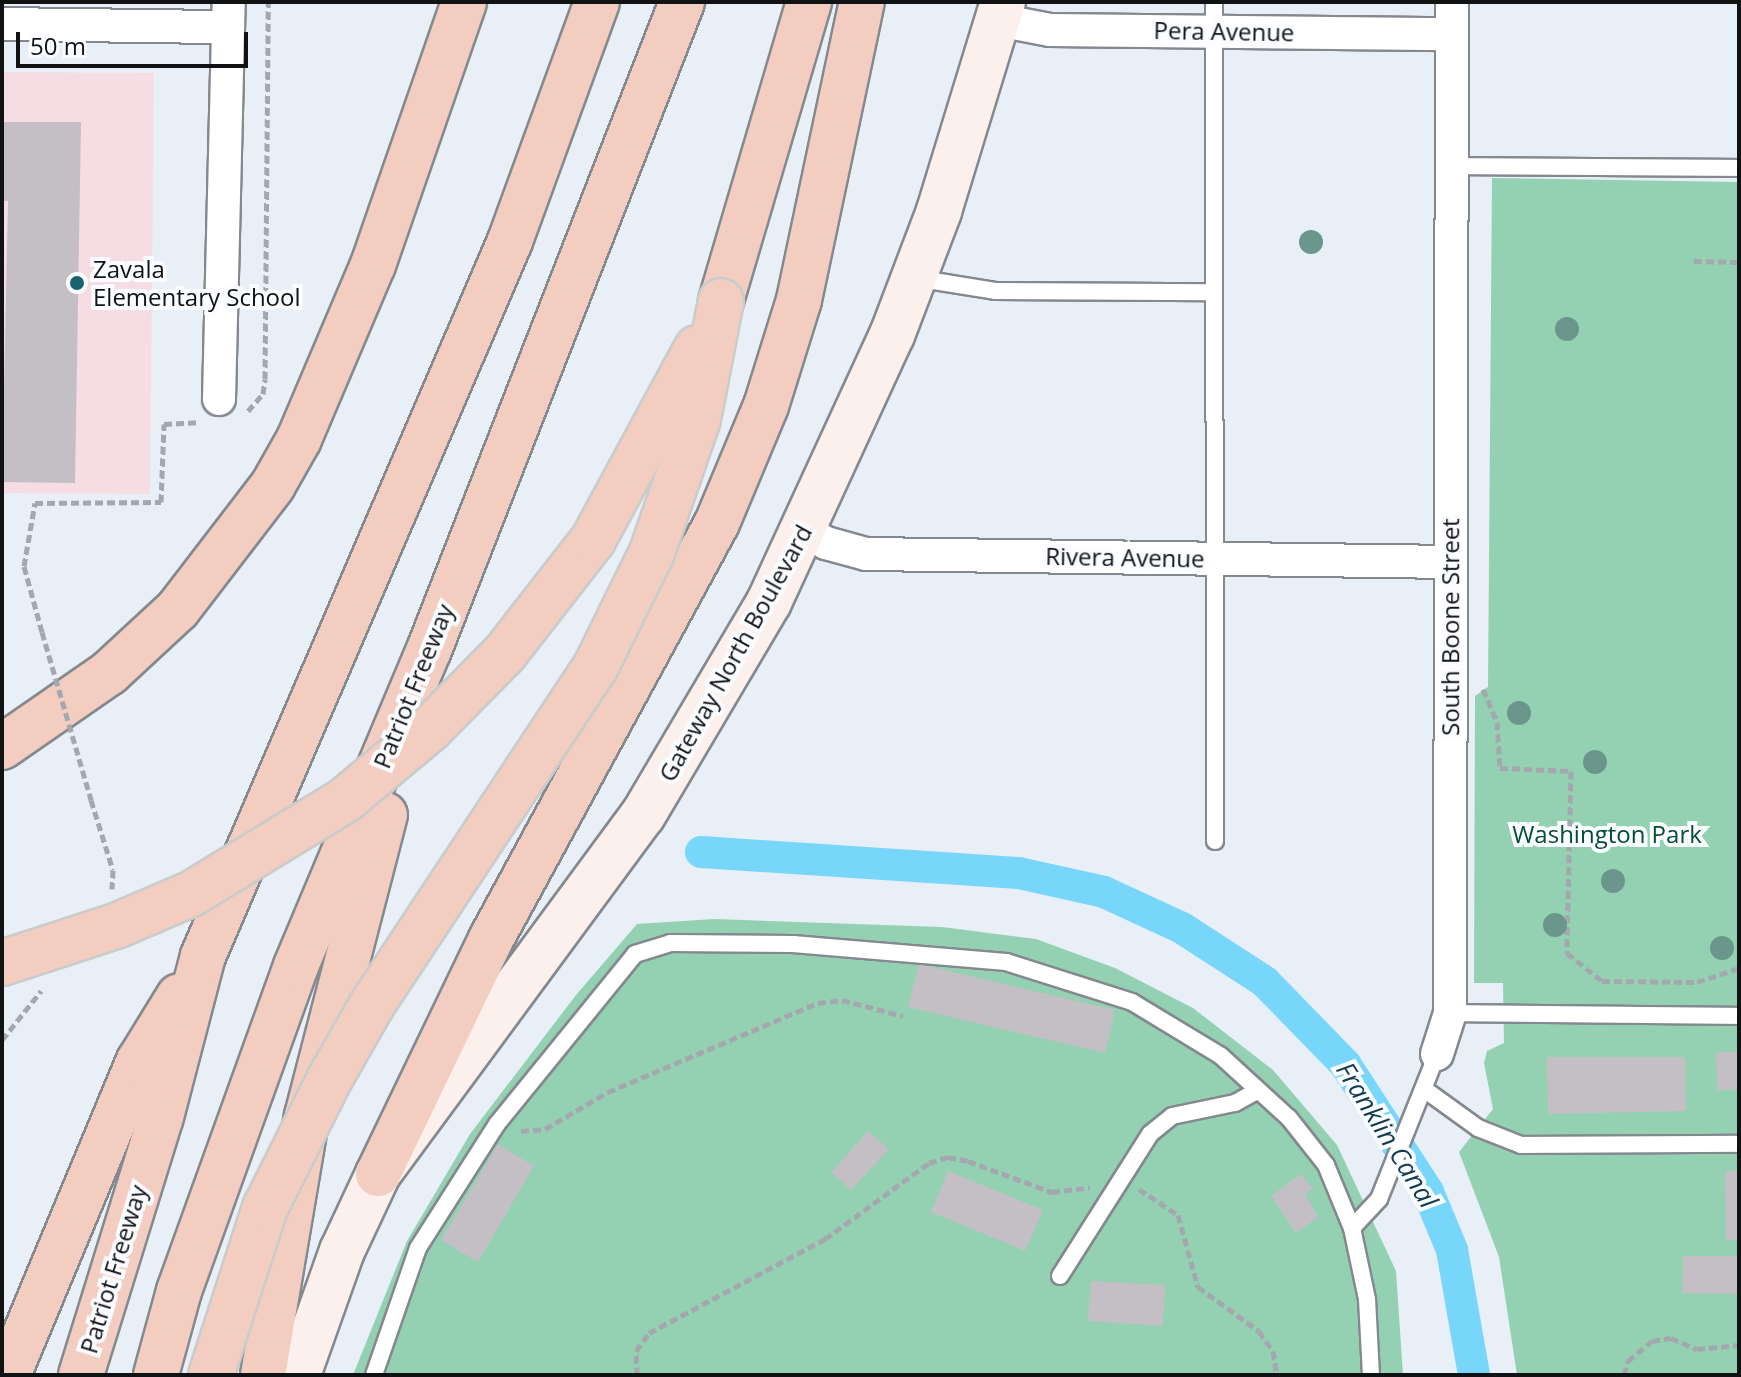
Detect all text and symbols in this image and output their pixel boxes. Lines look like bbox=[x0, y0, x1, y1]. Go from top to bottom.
street label: Pera Avenue bbox=[1153, 15, 1295, 47]
scale bar bbox=[20, 16, 252, 66]
text: 50 m bbox=[30, 29, 86, 62]
place label: Zavala Elementary School bbox=[93, 255, 301, 311]
marker: Zavala Elementary School bbox=[68, 274, 86, 292]
street label: South Boone Street bbox=[1436, 518, 1464, 736]
street label: Gateway North Boulevard bbox=[652, 520, 818, 786]
street label: Rivera Avenue bbox=[1045, 541, 1205, 573]
street label: Patriot Freeway bbox=[367, 600, 459, 772]
park label: Washington Park bbox=[1512, 820, 1702, 848]
water label: Franklin Canal bbox=[1330, 1056, 1444, 1214]
street label: Patriot Freeway bbox=[74, 1181, 152, 1357]

